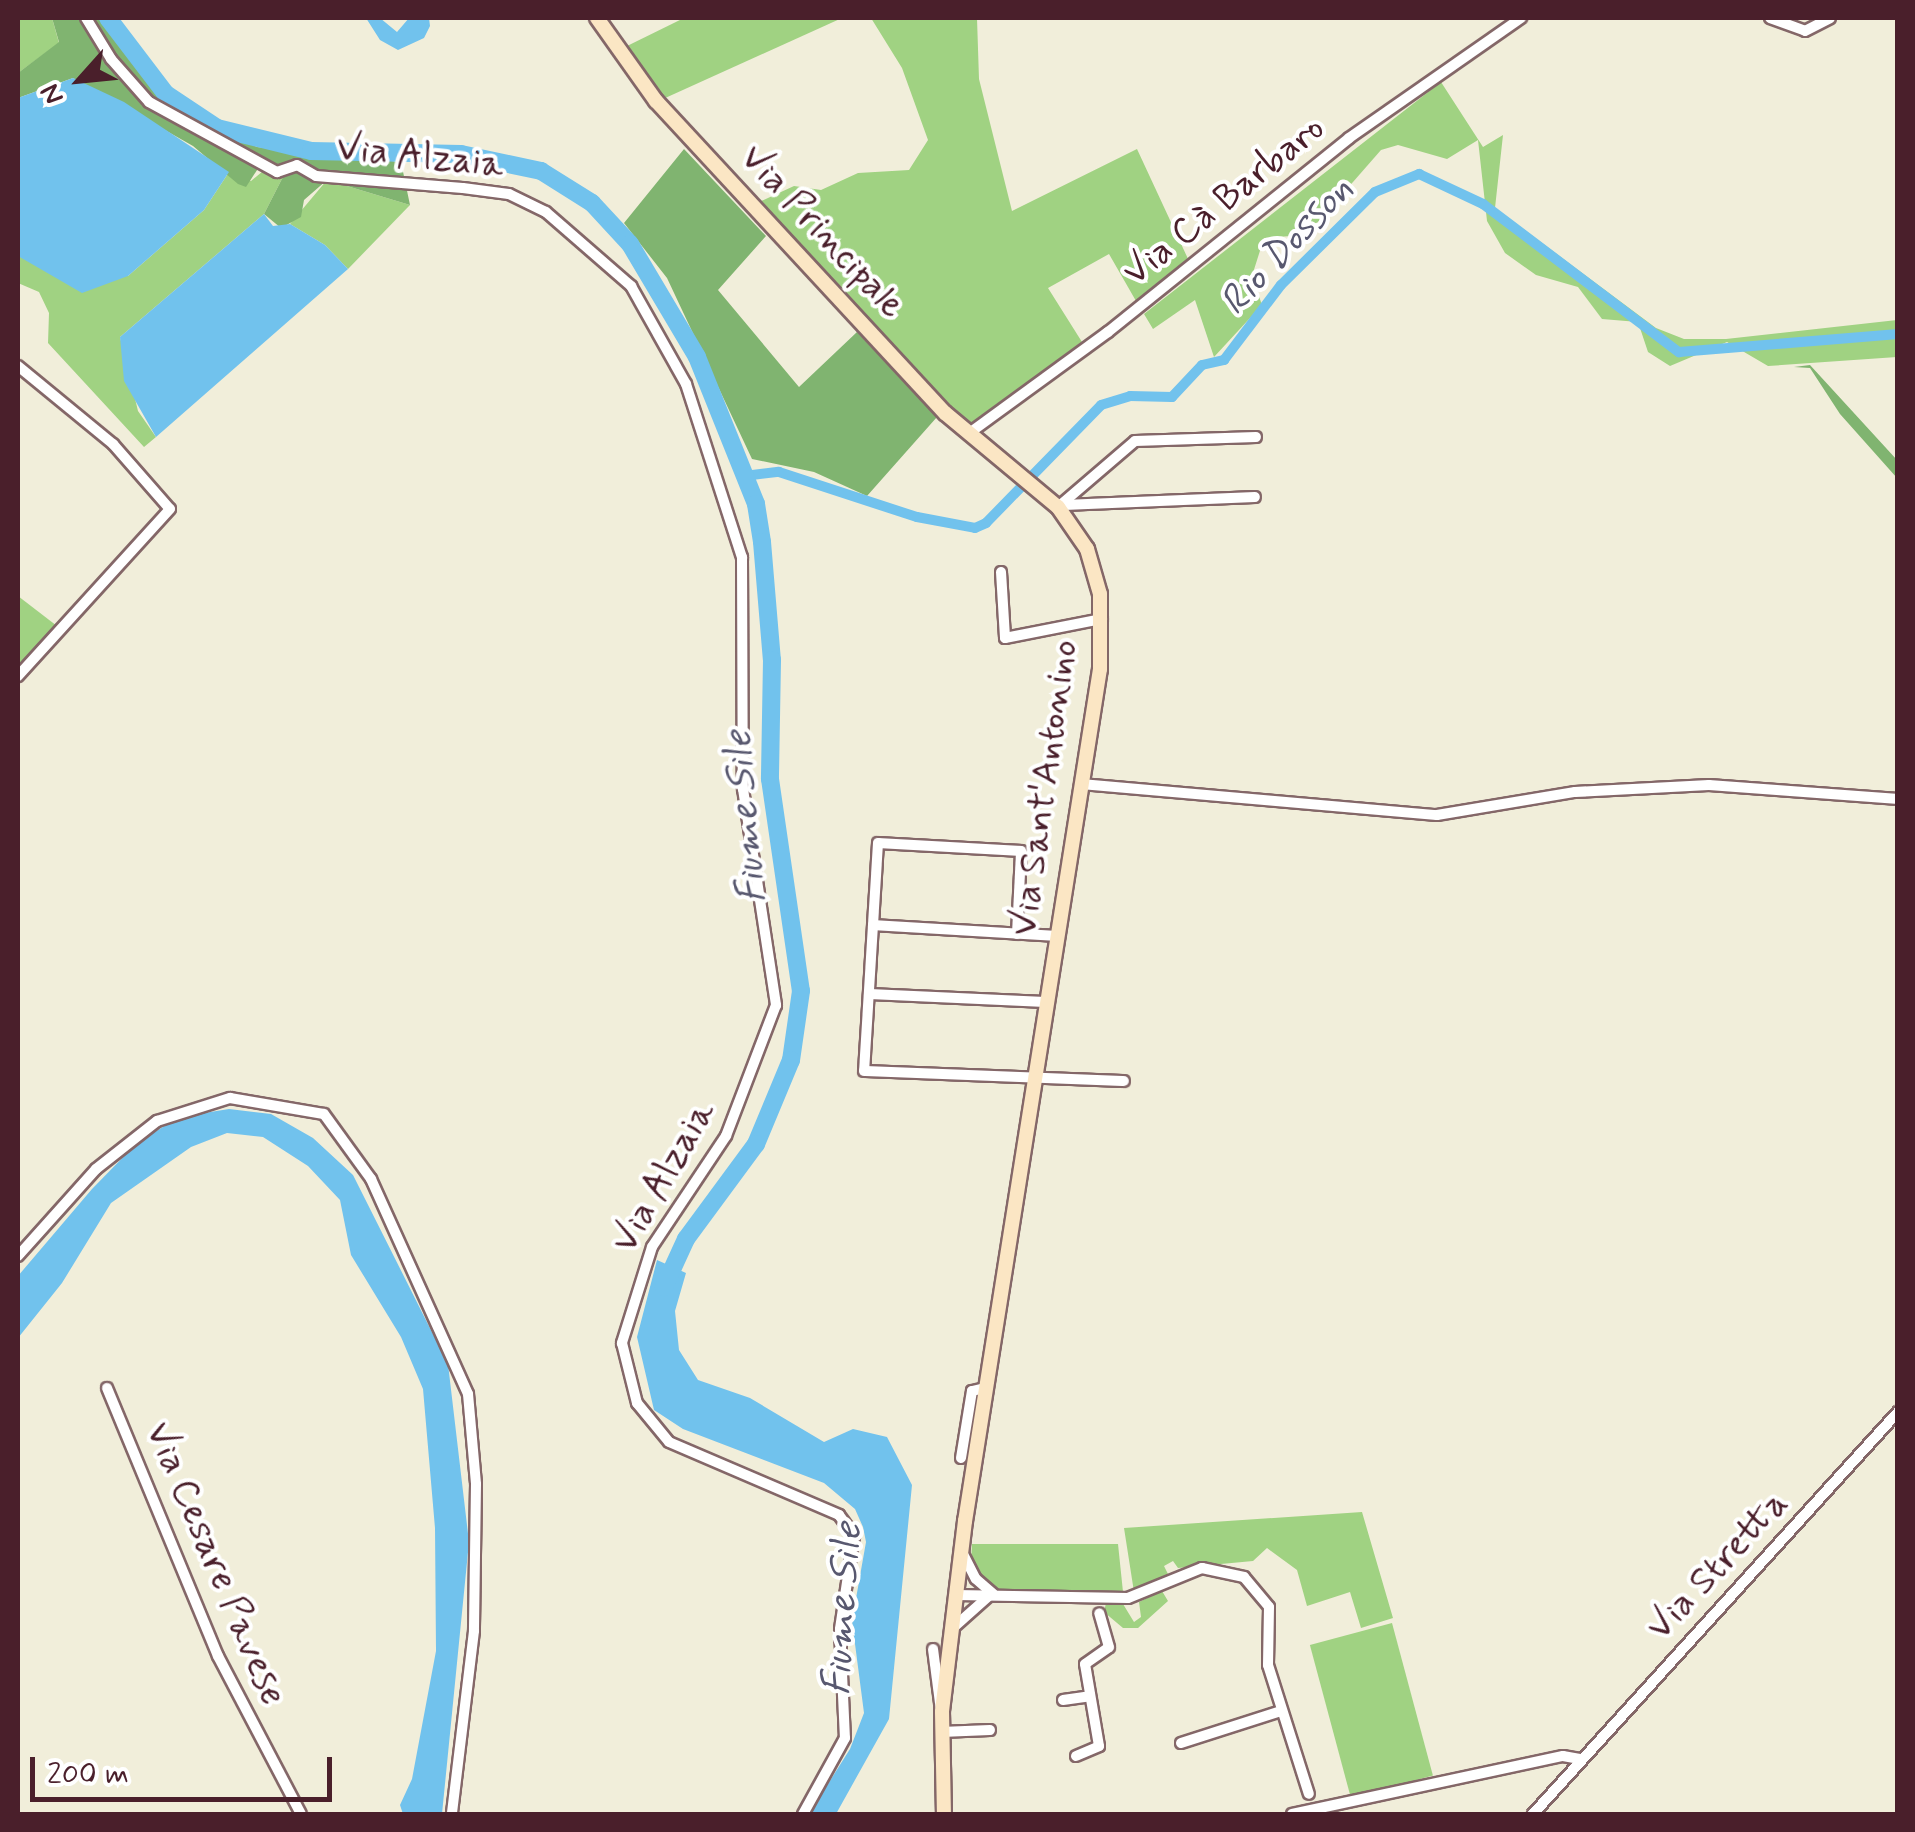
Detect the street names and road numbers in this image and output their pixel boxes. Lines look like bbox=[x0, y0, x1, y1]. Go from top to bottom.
street label: Via Cà Barbaro bbox=[1114, 106, 1334, 296]
street label: Via Alzaia bbox=[335, 126, 505, 188]
street label: Via Principale bbox=[728, 134, 916, 330]
street label: Via Sant'Antonino bbox=[1002, 638, 1088, 938]
street label: Via Alzaia bbox=[603, 1094, 725, 1260]
street label: Via Cesare Pavese bbox=[136, 1419, 294, 1709]
street label: Via Stretta bbox=[1637, 1482, 1799, 1650]

